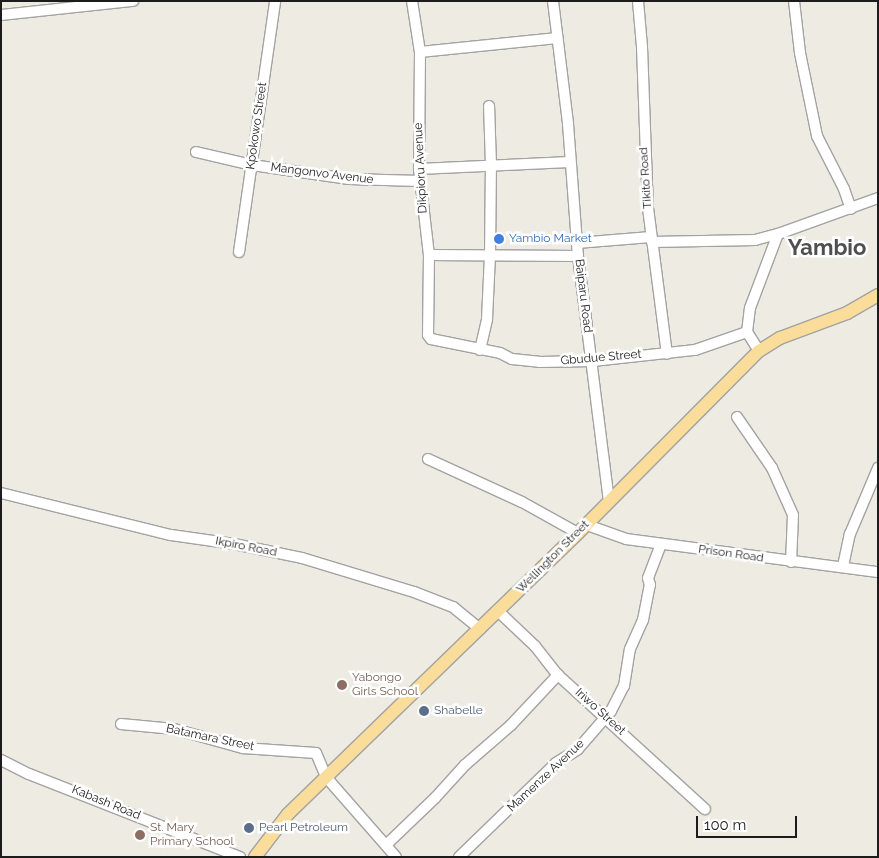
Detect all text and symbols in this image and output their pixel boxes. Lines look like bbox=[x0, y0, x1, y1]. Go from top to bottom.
street label: Kpokowo Street bbox=[244, 81, 270, 171]
street label: Dikpioru Avenue bbox=[411, 122, 431, 214]
street label: Tikito Road bbox=[637, 147, 655, 209]
street label: Mangonvo Avenue bbox=[270, 161, 374, 187]
place label: Yambio Market bbox=[509, 232, 592, 246]
marker: Yambio Market bbox=[493, 233, 505, 245]
district label: Yambio bbox=[788, 235, 866, 261]
street label: Baiparu Road bbox=[571, 258, 595, 334]
street label: Gbudue Street bbox=[560, 347, 642, 369]
street label: Wellington Street bbox=[514, 518, 592, 596]
street label: Ikpiro Road bbox=[214, 534, 278, 560]
street label: Prison Road bbox=[697, 542, 765, 566]
place label: Yabongo Girls School bbox=[352, 671, 418, 699]
marker: Yabongo Girls School bbox=[336, 679, 348, 691]
street label: Iriwo Street bbox=[572, 686, 628, 738]
place label: Shabelle bbox=[434, 704, 483, 718]
marker: Shabelle bbox=[418, 705, 430, 717]
street label: Batamara Street bbox=[165, 722, 255, 754]
street label: Mamenze Avenue bbox=[505, 737, 587, 815]
street label: Kabash Road bbox=[70, 783, 142, 823]
scale bar bbox=[699, 806, 800, 838]
text: 100 m bbox=[704, 816, 746, 834]
place label: St. Mary Primary School bbox=[150, 821, 234, 849]
place label: Pearl Petroleum bbox=[259, 821, 348, 835]
marker: Pearl Petroleum bbox=[243, 822, 255, 834]
marker: St. Mary Primary School bbox=[134, 829, 146, 841]

